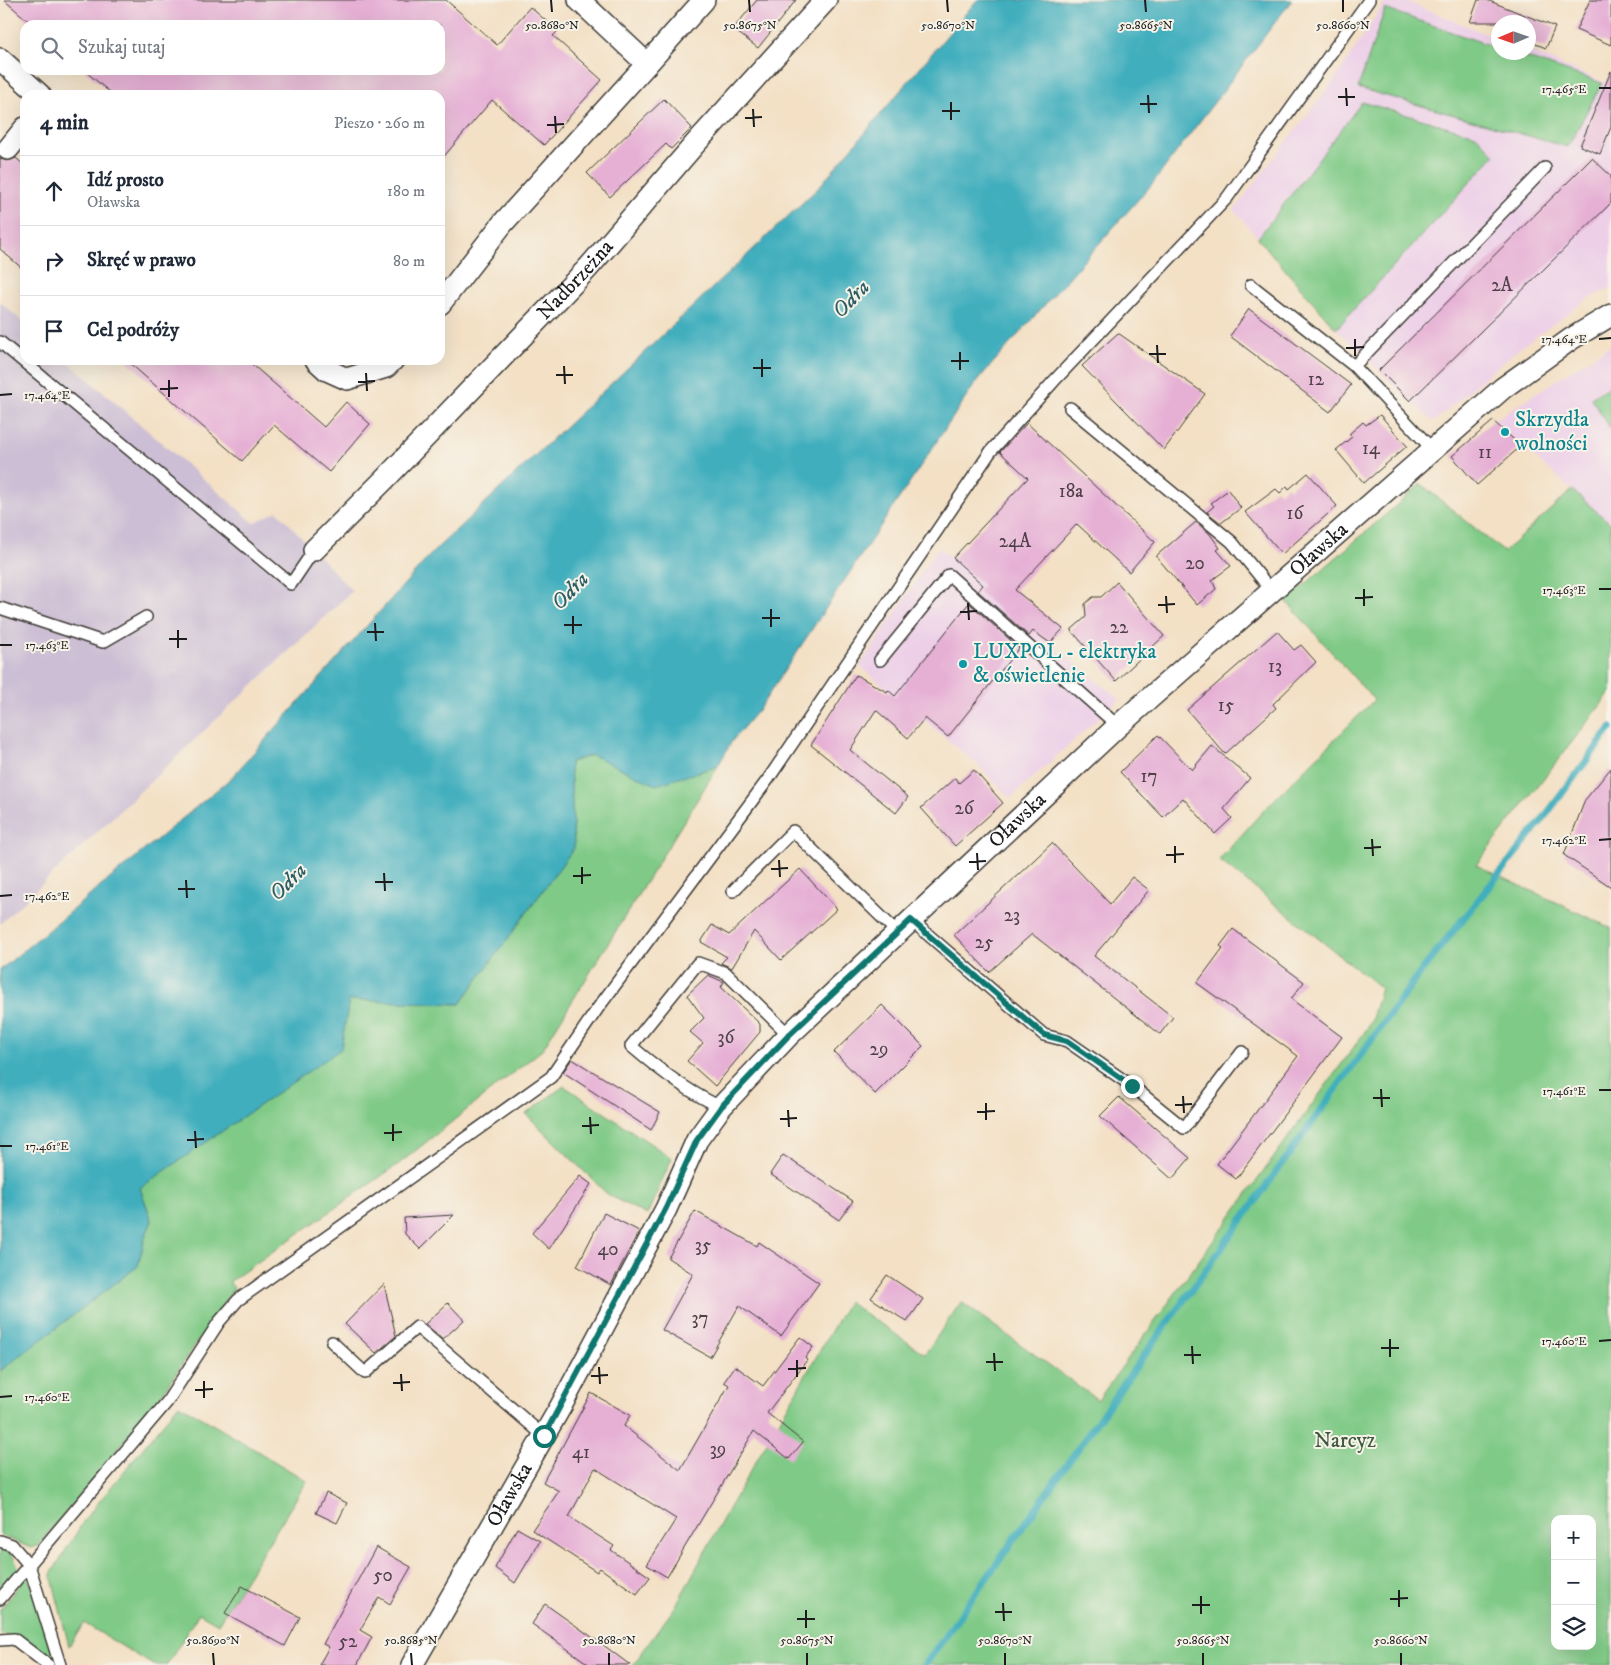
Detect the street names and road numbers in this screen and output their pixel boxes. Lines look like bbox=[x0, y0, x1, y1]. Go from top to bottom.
street label: Nadbrzeżna bbox=[532, 234, 620, 326]
street label: Oławska bbox=[1284, 517, 1354, 583]
street label: Oławska bbox=[983, 787, 1052, 854]
street label: Oławska bbox=[481, 1458, 538, 1532]

